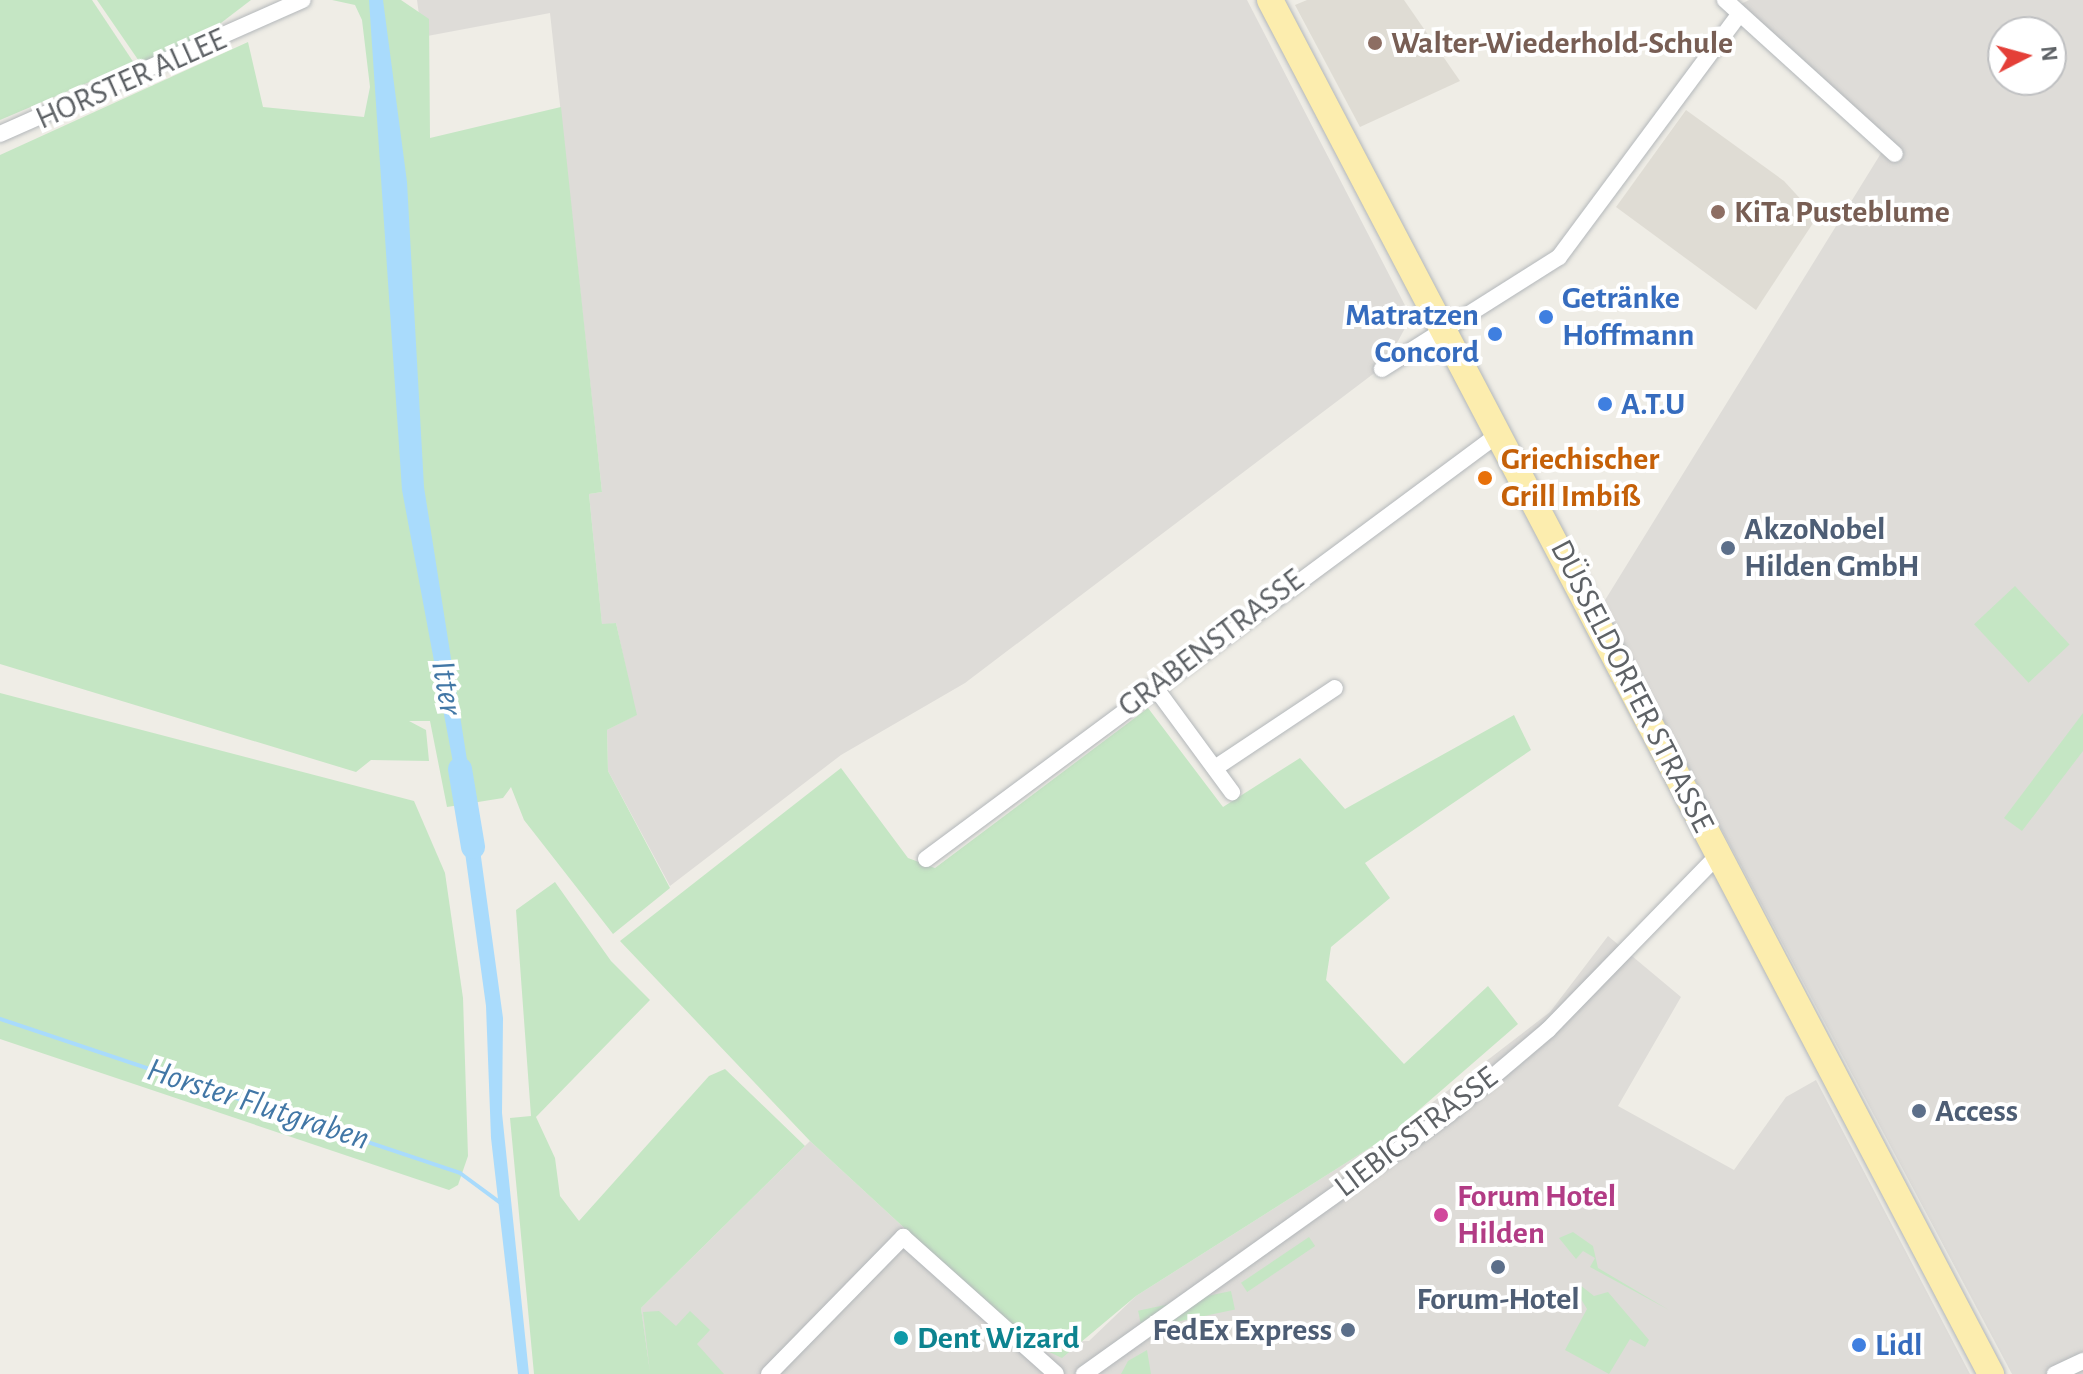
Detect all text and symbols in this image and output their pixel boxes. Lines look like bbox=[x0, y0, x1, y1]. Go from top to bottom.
north arrow bbox=[1987, 16, 2067, 96]
street label: HORSTER ALLEE bbox=[30, 20, 232, 138]
place label: Walter-Wiederhold-Schule bbox=[1391, 24, 1733, 62]
marker: Walter-Wiederhold-Schule bbox=[1366, 34, 1384, 52]
text: N bbox=[2037, 45, 2061, 62]
place label: KiTa Pusteblume bbox=[1734, 193, 1950, 231]
marker: KiTa Pusteblume bbox=[1709, 203, 1727, 221]
place label: Getränke Hoffmann bbox=[1562, 280, 1694, 355]
place label: Matratzen Concord bbox=[1345, 297, 1479, 372]
marker: Getränke Hoffmann bbox=[1537, 308, 1555, 326]
marker: Matratzen Concord bbox=[1486, 325, 1504, 343]
place label: A.T.U bbox=[1621, 385, 1685, 423]
marker: A.T.U bbox=[1596, 395, 1614, 413]
place label: Griechischer Grill Imbiß bbox=[1501, 441, 1659, 516]
marker: Griechischer Grill Imbiß bbox=[1476, 469, 1494, 487]
place label: AkzoNobel Hilden GmbH bbox=[1744, 511, 1919, 586]
street label: DÜSSELDORFER STRASSE bbox=[1542, 533, 1722, 839]
marker: AkzoNobel Hilden GmbH bbox=[1719, 539, 1737, 557]
street label: GRABENSTRASSE bbox=[1111, 561, 1311, 725]
water label: Itter bbox=[421, 658, 471, 718]
water label: Horster Flutgraben bbox=[142, 1050, 374, 1160]
street label: LIEBIGSTRASSE bbox=[1327, 1058, 1505, 1206]
place label: Access bbox=[1935, 1092, 2018, 1130]
marker: Access bbox=[1910, 1102, 1928, 1120]
place label: Forum Hotel Hilden bbox=[1457, 1178, 1616, 1253]
marker: Forum Hotel Hilden bbox=[1432, 1206, 1450, 1224]
marker: Forum-Hotel bbox=[1489, 1258, 1507, 1276]
place label: Forum-Hotel bbox=[1416, 1280, 1580, 1318]
place label: FedEx Express bbox=[1152, 1311, 1332, 1349]
place label: Dent Wizard bbox=[917, 1319, 1079, 1357]
marker: FedEx Express bbox=[1339, 1321, 1357, 1339]
place label: Lidl bbox=[1875, 1326, 1922, 1364]
marker: Dent Wizard bbox=[892, 1329, 910, 1347]
marker: Lidl bbox=[1850, 1336, 1868, 1354]

